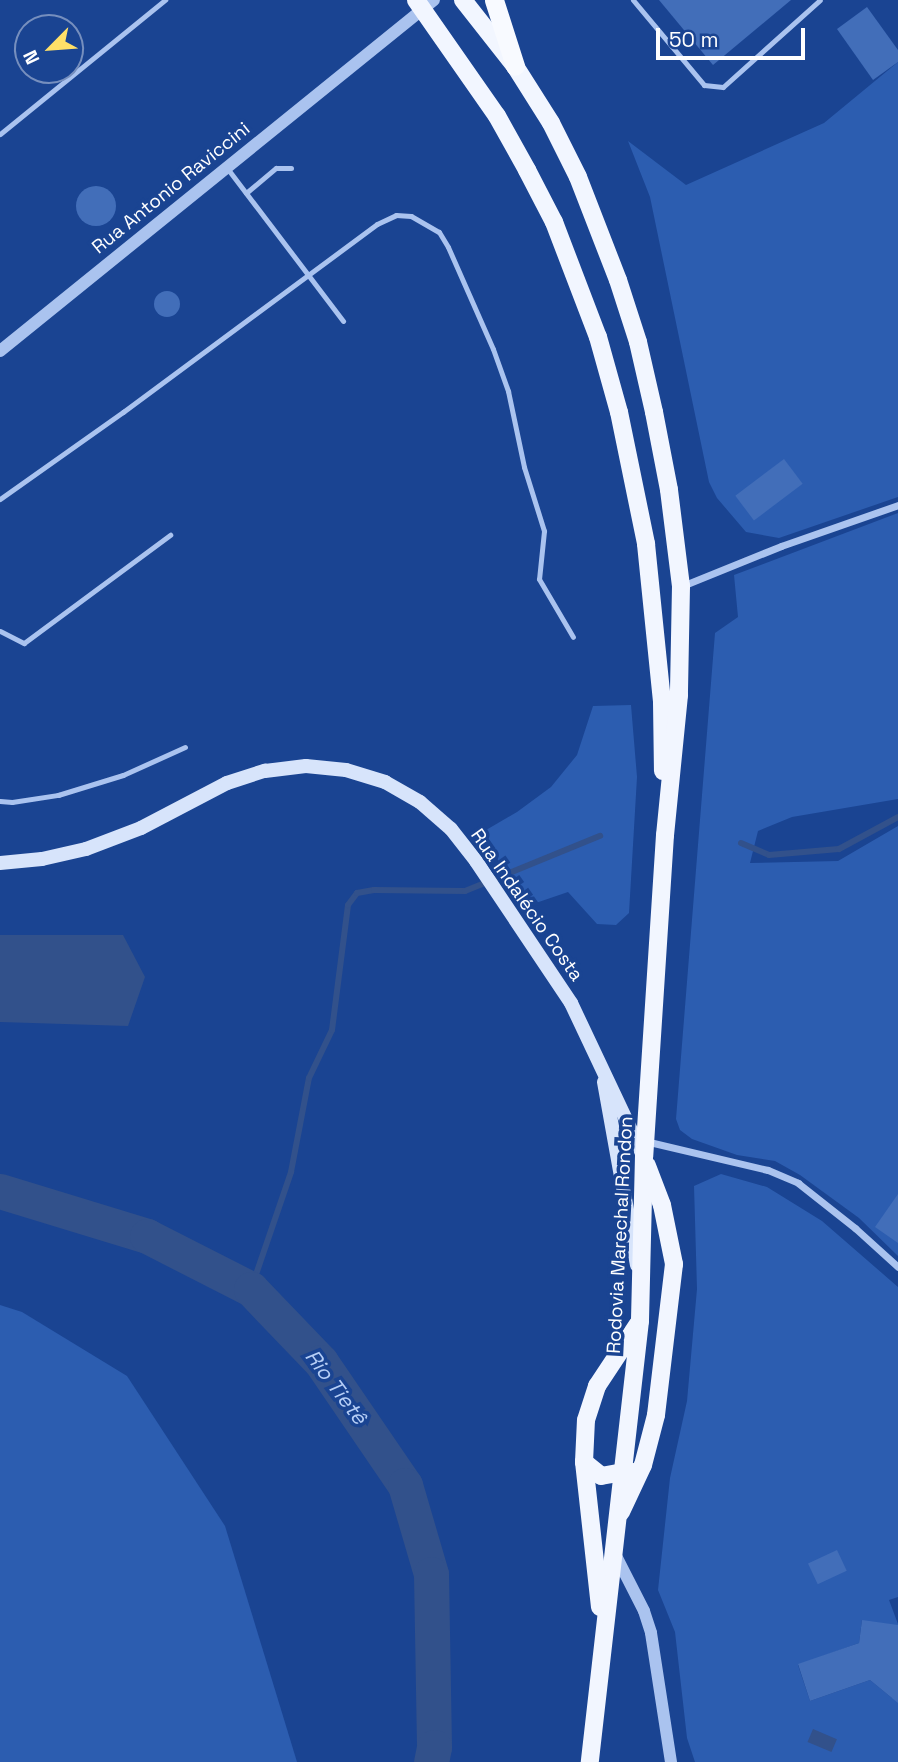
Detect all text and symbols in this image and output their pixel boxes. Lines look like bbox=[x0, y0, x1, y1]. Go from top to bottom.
north arrow bbox=[14, 14, 84, 84]
scale bar bbox=[660, 14, 809, 58]
text: 50 m bbox=[669, 26, 719, 53]
text: N bbox=[17, 46, 45, 68]
street label: Rua Antonio Raviccini bbox=[87, 117, 255, 259]
street label: Rua Indalécio Costa bbox=[466, 824, 588, 986]
street label: Rodovia Marechal Rondon bbox=[602, 1116, 638, 1354]
water label: Rio Tietê bbox=[300, 1344, 372, 1430]

